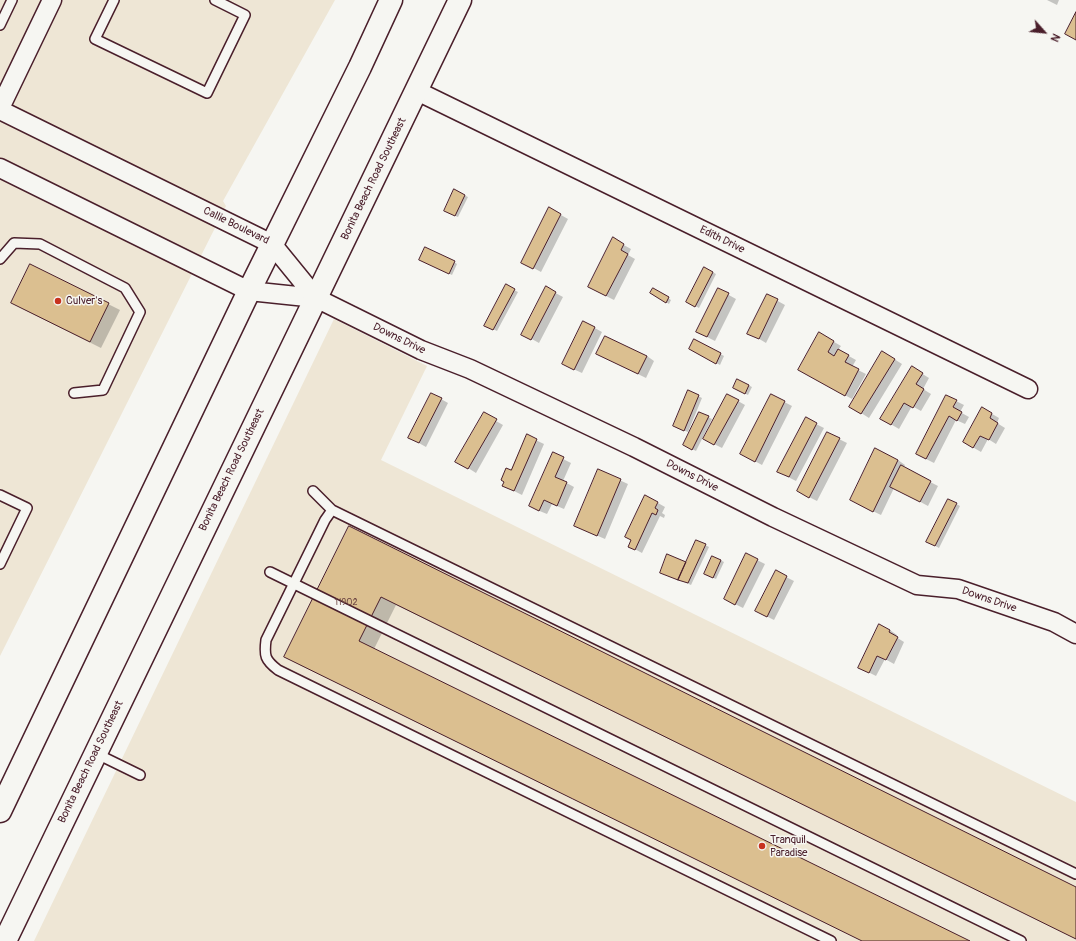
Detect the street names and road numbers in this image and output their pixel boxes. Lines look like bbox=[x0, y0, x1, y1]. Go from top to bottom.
street label: Bonita Beach Road Southeast bbox=[339, 116, 409, 242]
street label: Callie Boulevard bbox=[201, 204, 271, 248]
street label: Edith Drive bbox=[697, 223, 747, 257]
street label: Downs Drive bbox=[371, 321, 427, 357]
street label: Bonita Beach Road Southeast bbox=[197, 407, 267, 533]
street label: Downs Drive bbox=[664, 457, 720, 495]
street label: Downs Drive bbox=[960, 584, 1018, 616]
street label: Bonita Beach Road Southeast bbox=[56, 699, 126, 825]

